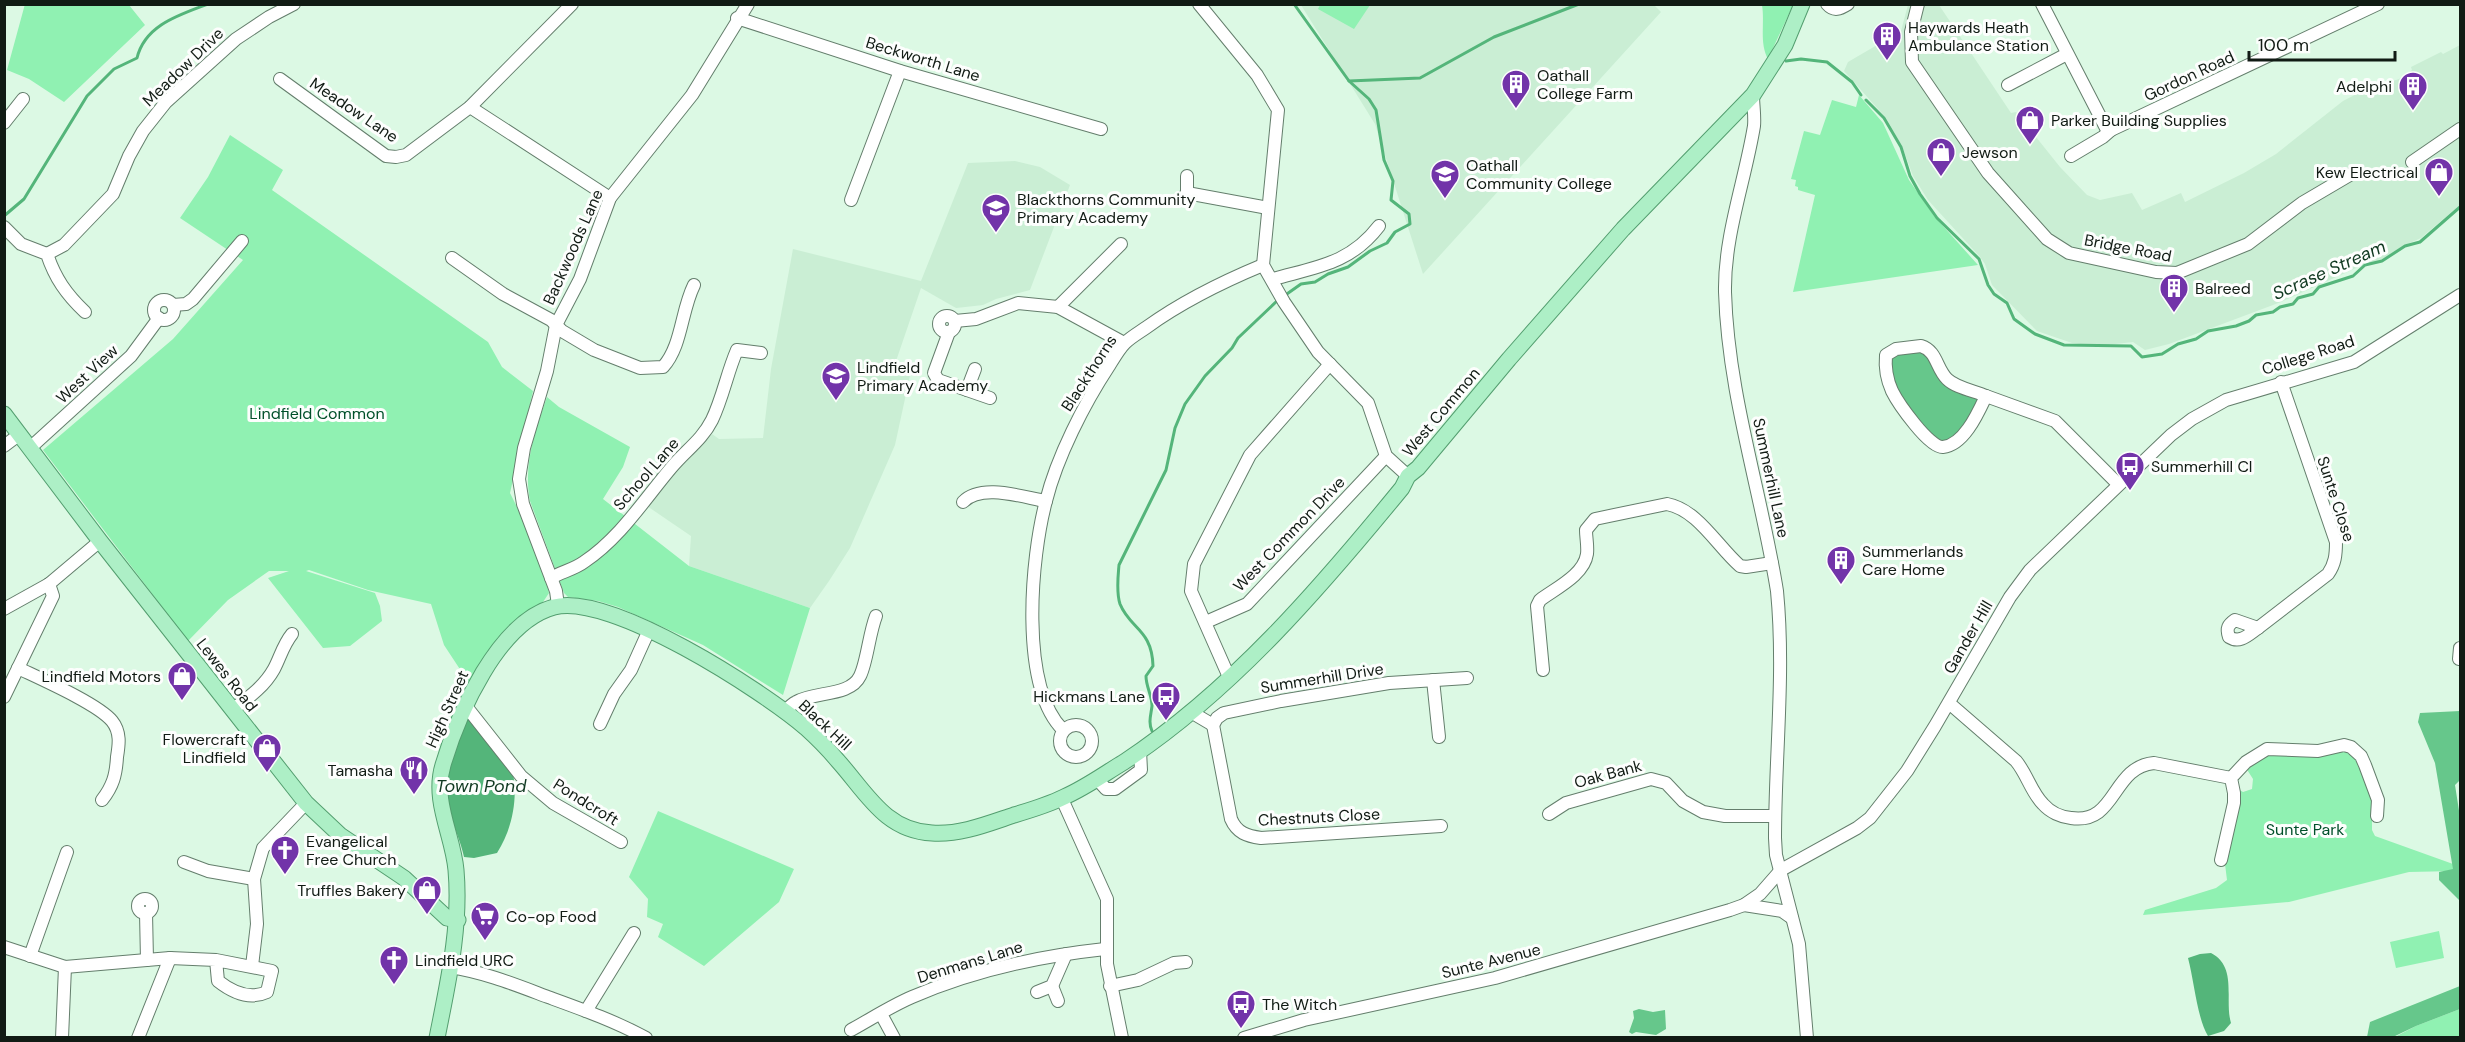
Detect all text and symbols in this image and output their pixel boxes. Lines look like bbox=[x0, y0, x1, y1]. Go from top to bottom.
place label: Haywards Heath Ambulance Station bbox=[1908, 17, 2049, 56]
building icon: Haywards Heath Ambulance Station bbox=[1871, 20, 1903, 62]
street label: Meadow Drive bbox=[138, 23, 228, 111]
scale bar bbox=[2249, 24, 2394, 62]
street label: Beckworth Lane bbox=[863, 32, 983, 86]
text: 100 m bbox=[2258, 33, 2309, 57]
street label: Gordon Road bbox=[2140, 46, 2238, 106]
place label: Oathall College Farm bbox=[1537, 65, 1633, 104]
building icon: Oathall College Farm bbox=[1500, 68, 1532, 110]
building icon: Adelphi bbox=[2397, 70, 2429, 112]
street label: Meadow Lane bbox=[306, 73, 402, 147]
place label: Adelphi bbox=[2336, 76, 2392, 97]
shop icon: Parker Building Supplies bbox=[2014, 104, 2046, 146]
place label: Parker Building Supplies bbox=[2051, 110, 2227, 131]
shop icon: Jewson bbox=[1925, 136, 1957, 178]
place label: Jewson bbox=[1962, 142, 2018, 163]
place label: Oathall Community College bbox=[1466, 155, 1612, 194]
shop icon: Kew Electrical bbox=[2423, 156, 2455, 198]
school or university icon: Oathall Community College bbox=[1429, 158, 1461, 200]
place label: Kew Electrical bbox=[2316, 162, 2418, 183]
street label: Backwoods Lane bbox=[538, 186, 608, 308]
place label: Blackthorns Community Primary Academy bbox=[1017, 189, 1195, 228]
school or university icon: Blackthorns Community Primary Academy bbox=[980, 192, 1012, 234]
street label: Bridge Road bbox=[2082, 229, 2174, 267]
water label: Scrase Stream bbox=[2269, 234, 2389, 306]
building icon: Balreed bbox=[2158, 272, 2190, 314]
place label: Balreed bbox=[2195, 278, 2251, 299]
street label: College Road bbox=[2259, 330, 2357, 380]
street label: Blackthorns bbox=[1056, 331, 1122, 415]
street label: West View bbox=[51, 340, 123, 408]
place label: Lindfield Primary Academy bbox=[857, 357, 988, 396]
school or university icon: Lindfield Primary Academy bbox=[820, 360, 852, 402]
street label: West Common bbox=[1398, 363, 1484, 461]
park label: Lindfield Common bbox=[249, 403, 385, 424]
street label: Summerhill Lane bbox=[1748, 416, 1794, 540]
street label: School Lane bbox=[609, 433, 683, 515]
bus stop icon: Summerhill Cl bbox=[2114, 450, 2146, 492]
street label: Sunte Close bbox=[2312, 454, 2360, 544]
place label: Summerhill Cl bbox=[2151, 456, 2252, 477]
street label: West Common Drive bbox=[1229, 472, 1349, 596]
place label: Summerlands Care Home bbox=[1862, 541, 1964, 580]
building icon: Summerlands Care Home bbox=[1825, 544, 1857, 586]
street label: Gander Hill bbox=[1939, 597, 1997, 677]
street label: Lewes Road bbox=[192, 634, 262, 716]
street label: Summerhill Drive bbox=[1259, 658, 1385, 698]
shop icon: Lindfield Motors bbox=[166, 660, 198, 702]
place label: Lindfield Motors bbox=[41, 666, 161, 687]
street label: High Street bbox=[421, 667, 473, 751]
bus stop icon: Hickmans Lane bbox=[1150, 680, 1182, 722]
place label: Hickmans Lane bbox=[1033, 686, 1145, 707]
street label: Black Hill bbox=[794, 695, 856, 755]
place label: Flowercraft Lindfield bbox=[163, 729, 246, 768]
shop icon: Flowercraft Lindfield bbox=[251, 732, 283, 774]
restaurant icon: Tamasha bbox=[398, 754, 430, 796]
street label: Oak Bank bbox=[1572, 755, 1644, 793]
place label: Tamasha bbox=[328, 760, 393, 781]
water label: Town Pond bbox=[436, 774, 527, 798]
street label: Pondcroft bbox=[549, 774, 623, 830]
street label: Chestnuts Close bbox=[1257, 803, 1381, 831]
park label: Sunte Park bbox=[2266, 819, 2344, 840]
place label: Evangelical Free Church bbox=[306, 831, 396, 870]
church icon: Evangelical Free Church bbox=[269, 834, 301, 876]
shop icon: Truffles Bakery bbox=[411, 874, 443, 916]
place label: Truffles Bakery bbox=[297, 880, 406, 901]
supermarket icon: Co-op Food bbox=[469, 900, 501, 942]
place label: Co-op Food bbox=[506, 906, 597, 927]
street label: Denmans Lane bbox=[915, 936, 1025, 988]
street label: Sunte Avenue bbox=[1439, 939, 1543, 983]
church icon: Lindfield URC bbox=[378, 944, 410, 986]
place label: Lindfield URC bbox=[415, 950, 514, 971]
bus stop icon: The Witch bbox=[1225, 988, 1257, 1030]
place label: The Witch bbox=[1262, 994, 1337, 1015]

